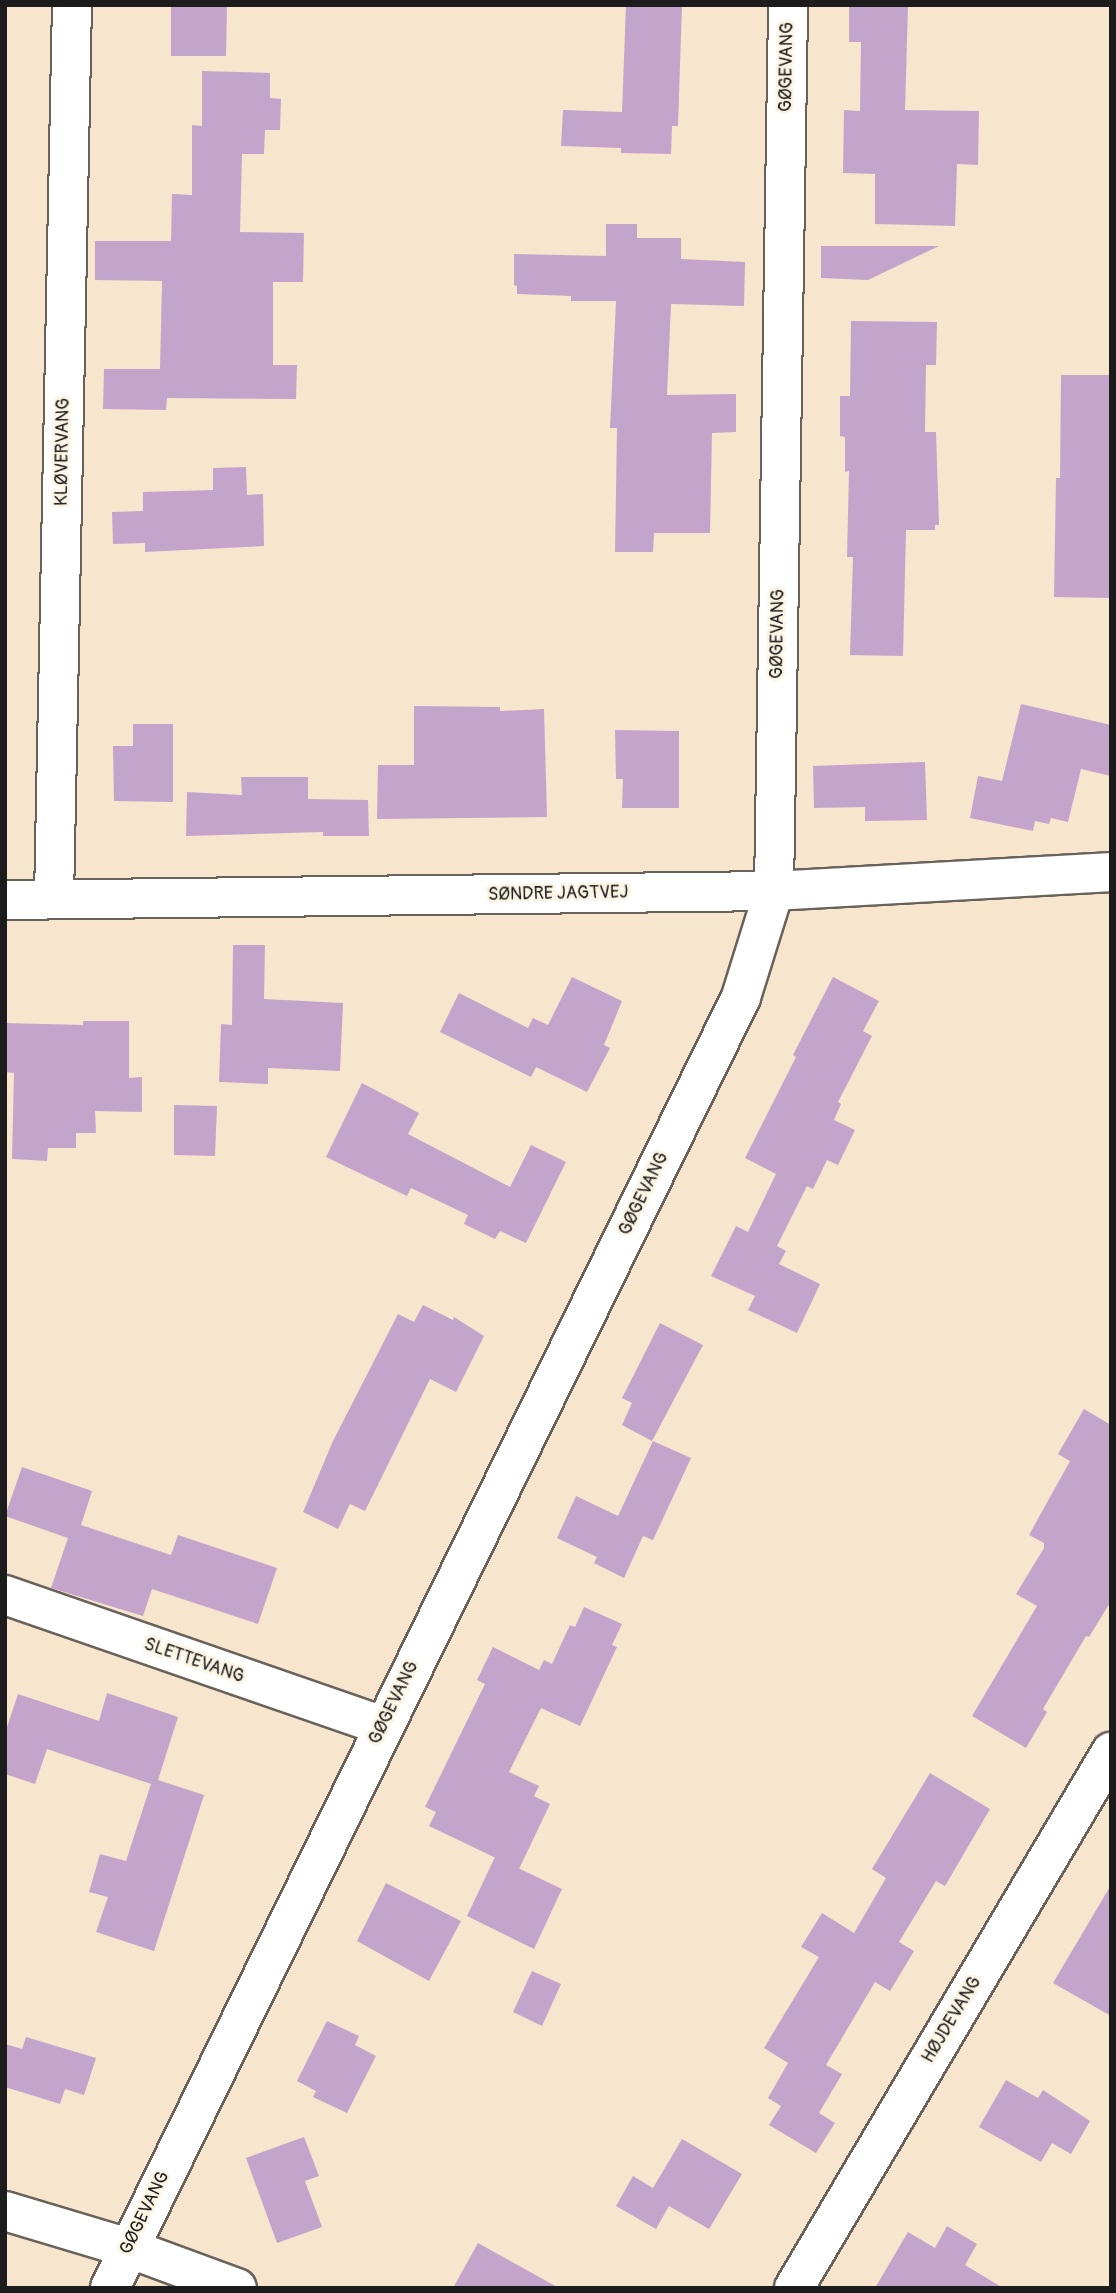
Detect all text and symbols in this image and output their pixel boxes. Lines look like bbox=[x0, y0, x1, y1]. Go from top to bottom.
street label: GØGEVANG bbox=[775, 22, 799, 112]
street label: KLØVERVANG bbox=[51, 398, 75, 506]
street label: GØGEVANG bbox=[766, 589, 790, 679]
street label: SØNDRE JAGTVEJ bbox=[488, 882, 628, 906]
street label: GØGEVANG bbox=[615, 1149, 673, 1239]
street label: SLETTEVANG bbox=[141, 1634, 247, 1688]
street label: GØGEVANG bbox=[365, 1658, 423, 1748]
street label: HØJDEVANG bbox=[918, 1973, 986, 2067]
street label: GØGEVANG bbox=[116, 2168, 174, 2258]

